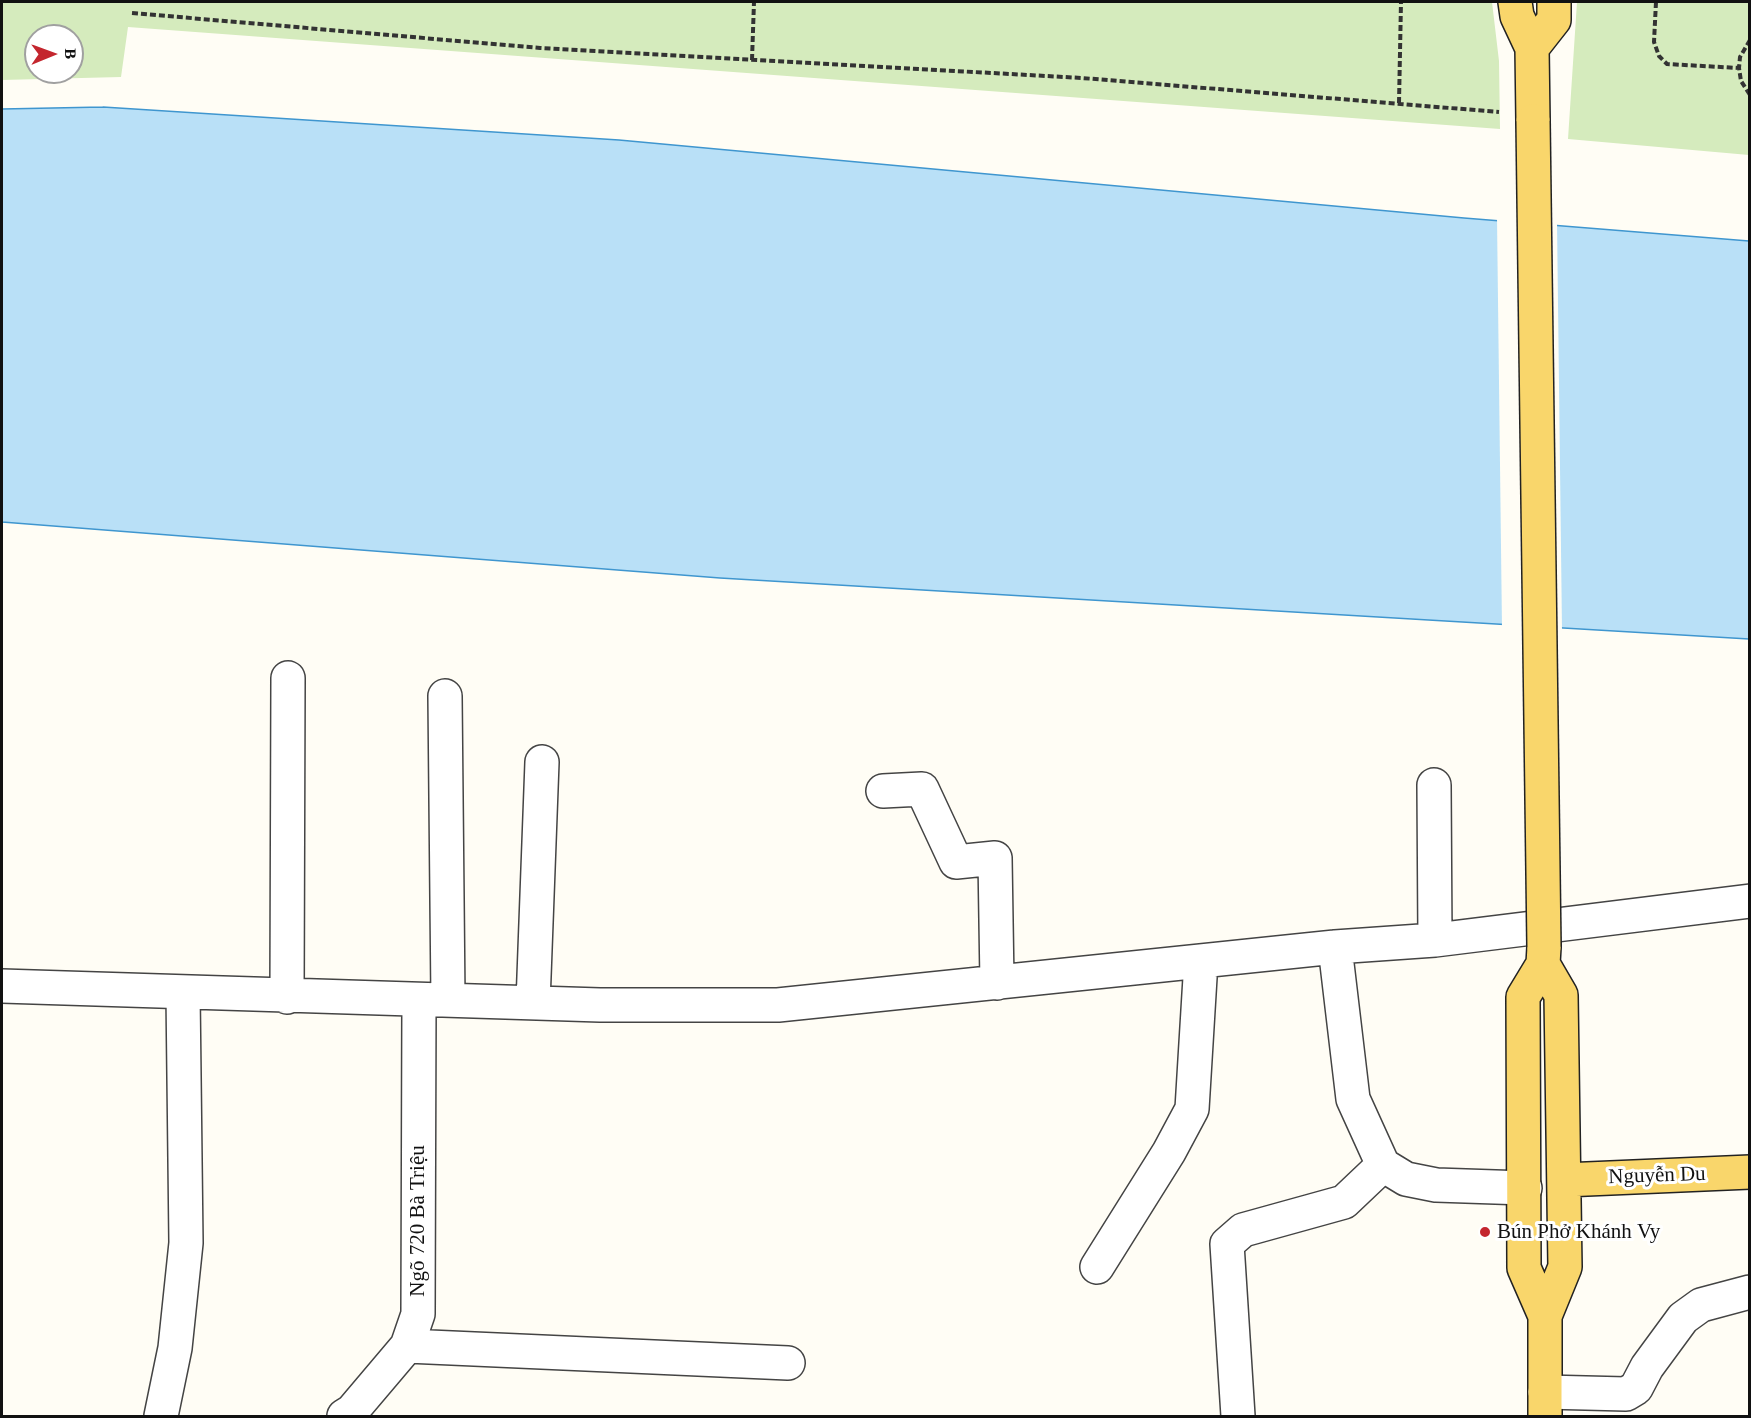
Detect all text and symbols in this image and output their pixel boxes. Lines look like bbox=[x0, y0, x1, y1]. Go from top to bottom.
north arrow bbox=[24, 24, 84, 84]
text: B bbox=[62, 48, 79, 59]
street label: Ngõ 720 Bà Triệu bbox=[405, 1145, 431, 1297]
street label: Nguyễn Du bbox=[1608, 1162, 1706, 1190]
place label: Bún Phở Khánh Vy bbox=[1497, 1219, 1660, 1245]
marker: Bún Phở Khánh Vy bbox=[1478, 1225, 1492, 1239]

